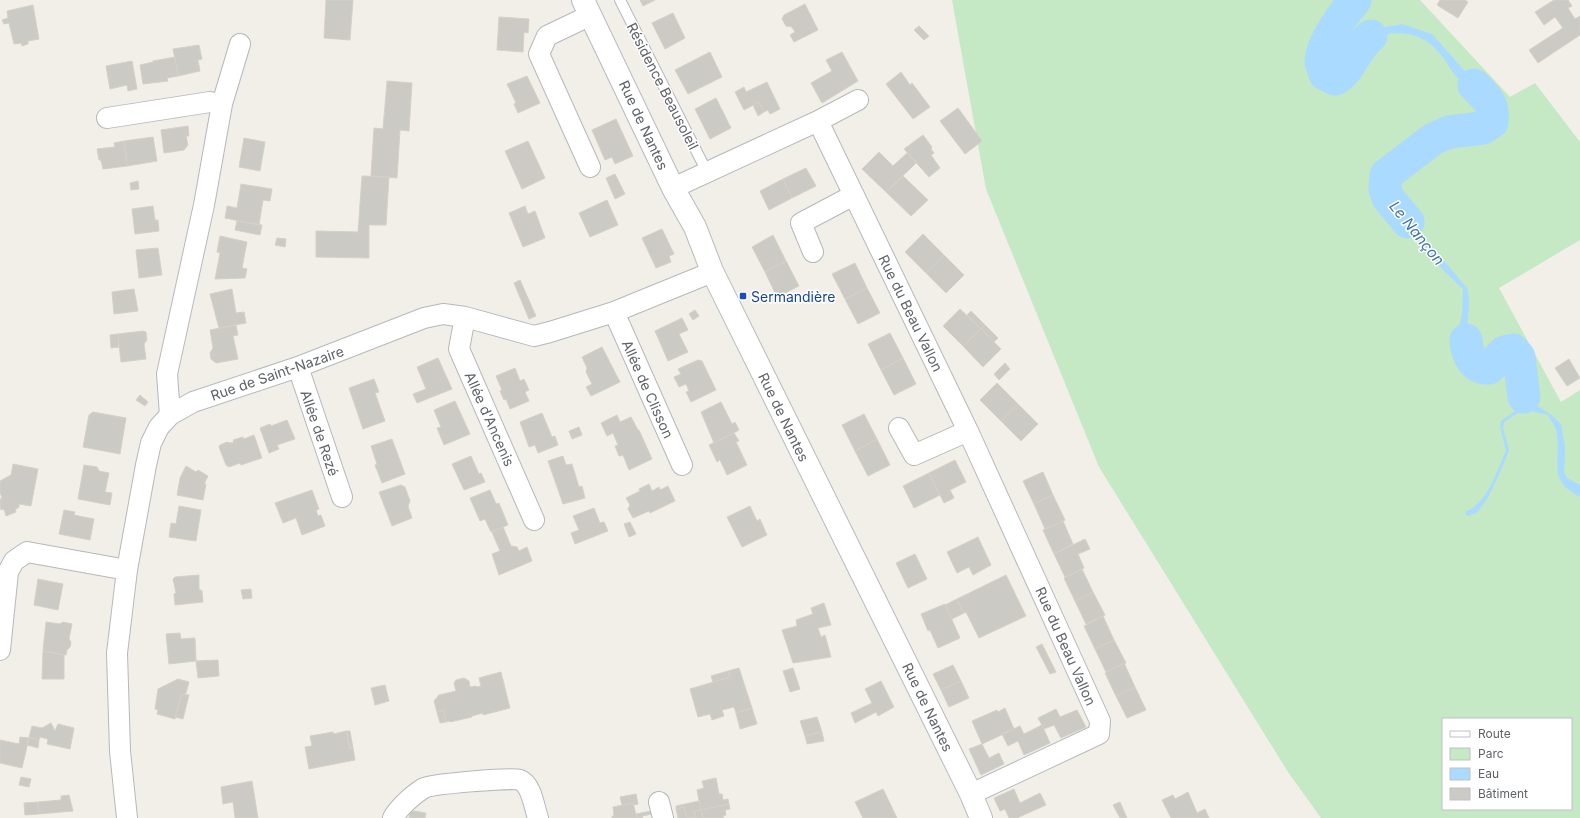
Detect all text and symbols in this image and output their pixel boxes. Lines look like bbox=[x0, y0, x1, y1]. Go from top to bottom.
street label: Résidence Beausoleil bbox=[624, 20, 702, 152]
street label: Rue de Nantes bbox=[616, 78, 672, 172]
water label: Le Nançon bbox=[1385, 197, 1449, 269]
street label: Rue du Beau Vallon bbox=[875, 252, 947, 374]
place label: Sermandière bbox=[751, 288, 835, 305]
marker: Sermandière bbox=[738, 291, 748, 301]
street label: Allée de Clisson bbox=[619, 337, 677, 441]
street label: Rue de Saint-Nazaire bbox=[208, 342, 346, 404]
street label: Allée d'Ancenis bbox=[462, 369, 518, 469]
street label: Rue de Nantes bbox=[755, 370, 813, 464]
street label: Allée de Rezé bbox=[297, 388, 343, 478]
street label: Rue du Beau Vallon bbox=[1032, 584, 1100, 708]
street label: Rue de Nantes bbox=[899, 660, 957, 754]
legend bbox=[1442, 718, 1572, 810]
text: Route bbox=[1478, 726, 1511, 741]
text: Parc bbox=[1478, 746, 1504, 761]
text: Eau bbox=[1478, 766, 1499, 781]
text: Bâtiment bbox=[1478, 786, 1528, 801]

